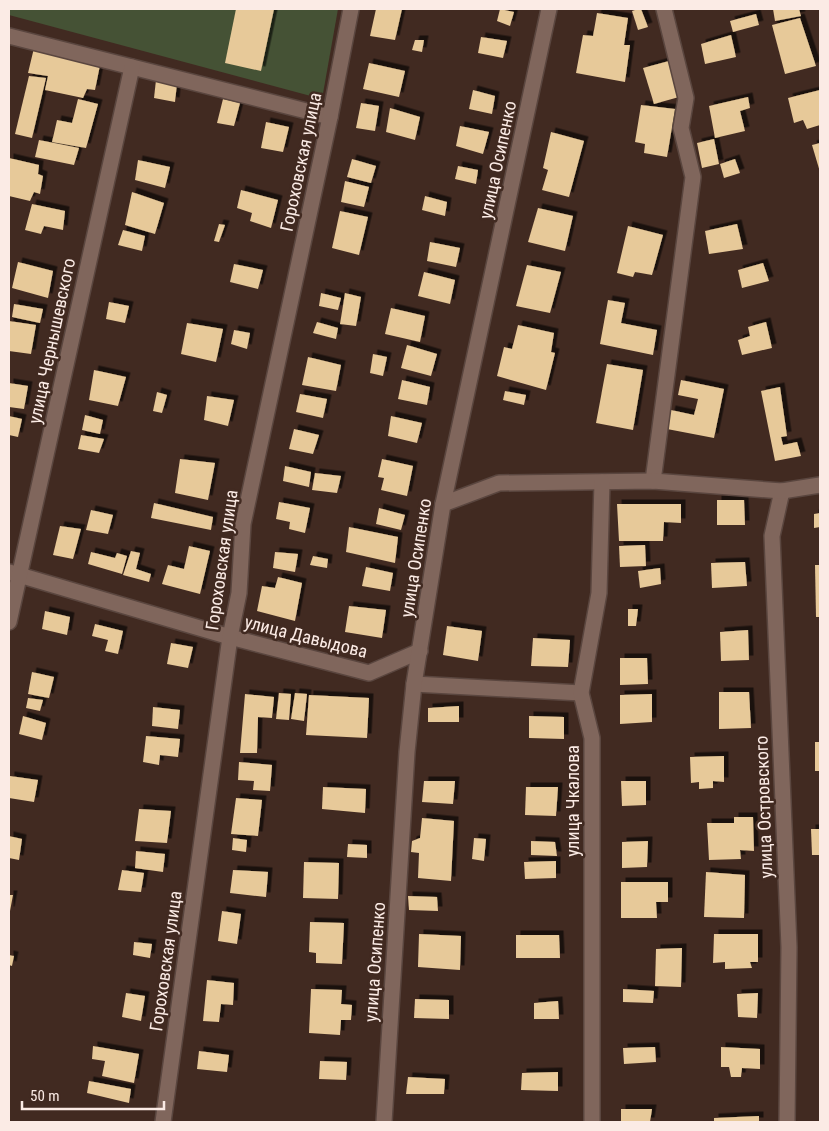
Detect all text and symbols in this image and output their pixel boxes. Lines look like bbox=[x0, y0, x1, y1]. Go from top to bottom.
street label: Гороховская улица bbox=[276, 90, 326, 233]
street label: улица Осипенко bbox=[475, 99, 520, 221]
street label: улица Чернышевского bbox=[24, 256, 79, 426]
street label: Гороховская улица bbox=[201, 488, 242, 632]
street label: улица Осипенко bbox=[396, 497, 435, 619]
street label: улица Давыдова bbox=[243, 611, 370, 662]
street label: улица Островского bbox=[751, 735, 776, 879]
street label: улица Чкалова bbox=[562, 745, 583, 857]
street label: Гороховская улица bbox=[145, 889, 186, 1033]
street label: улица Осипенко bbox=[360, 901, 389, 1023]
scale bar bbox=[22, 1078, 165, 1110]
text: 50 m bbox=[30, 1087, 60, 1105]

